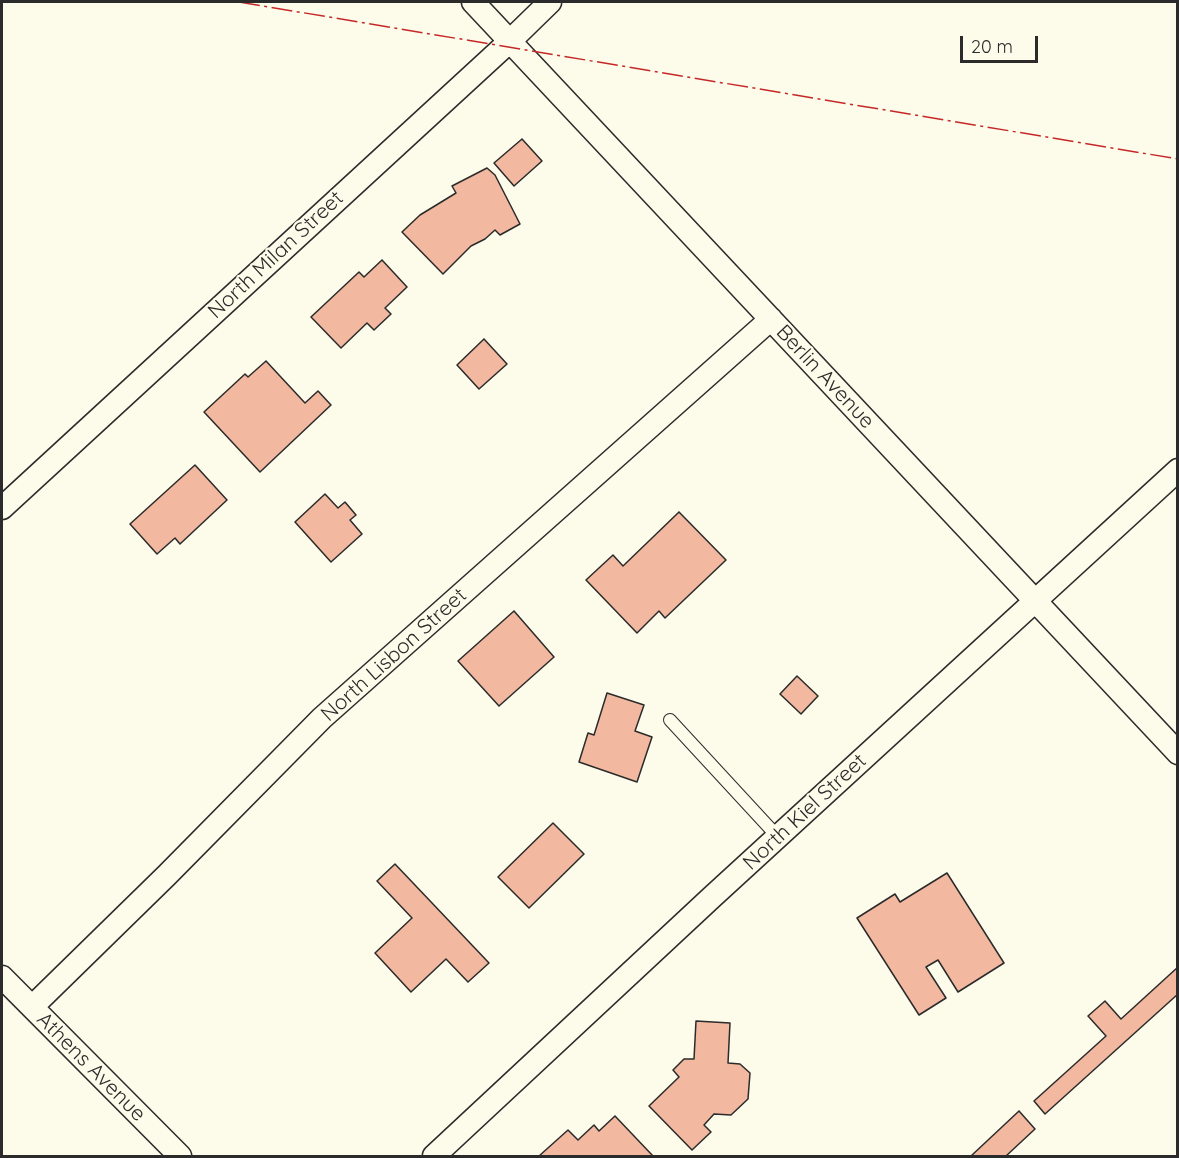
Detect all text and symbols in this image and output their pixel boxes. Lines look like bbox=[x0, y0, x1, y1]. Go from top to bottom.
scale bar bbox=[963, 24, 1041, 62]
text: 20 m bbox=[971, 35, 1013, 58]
street label: North Milan Street bbox=[203, 186, 349, 324]
street label: Berlin Avenue bbox=[771, 320, 879, 434]
street label: North Lisbon Street bbox=[316, 583, 472, 727]
street label: North Kiel Street bbox=[738, 748, 872, 876]
street label: Athens Avenue bbox=[31, 1007, 151, 1127]

